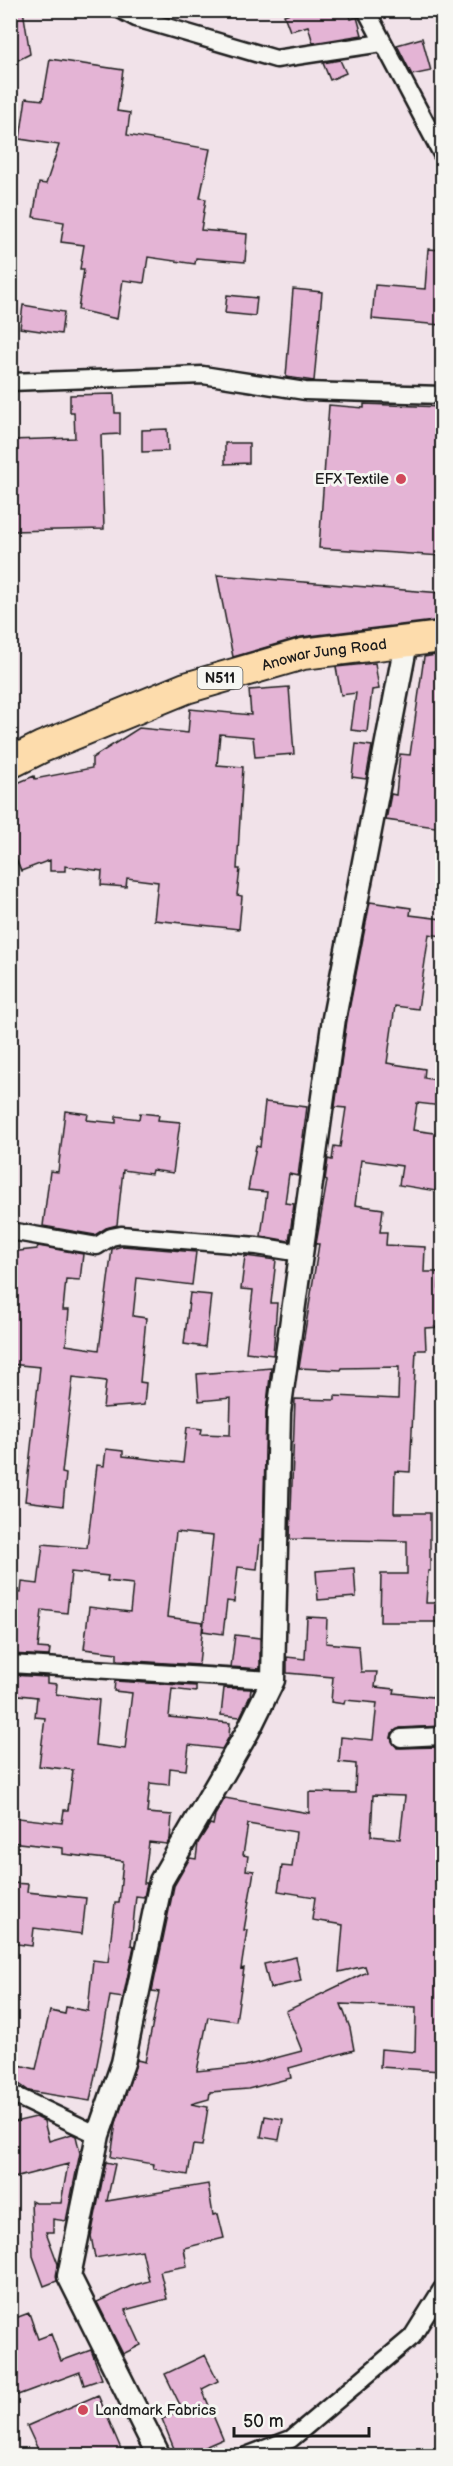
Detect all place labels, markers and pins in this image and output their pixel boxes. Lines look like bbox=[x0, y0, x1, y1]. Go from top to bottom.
place label: EFX Textile bbox=[315, 470, 389, 489]
marker: EFX Textile bbox=[394, 472, 408, 486]
place label: Landmark Fabrics bbox=[95, 2401, 217, 2420]
marker: Landmark Fabrics bbox=[76, 2403, 90, 2417]

